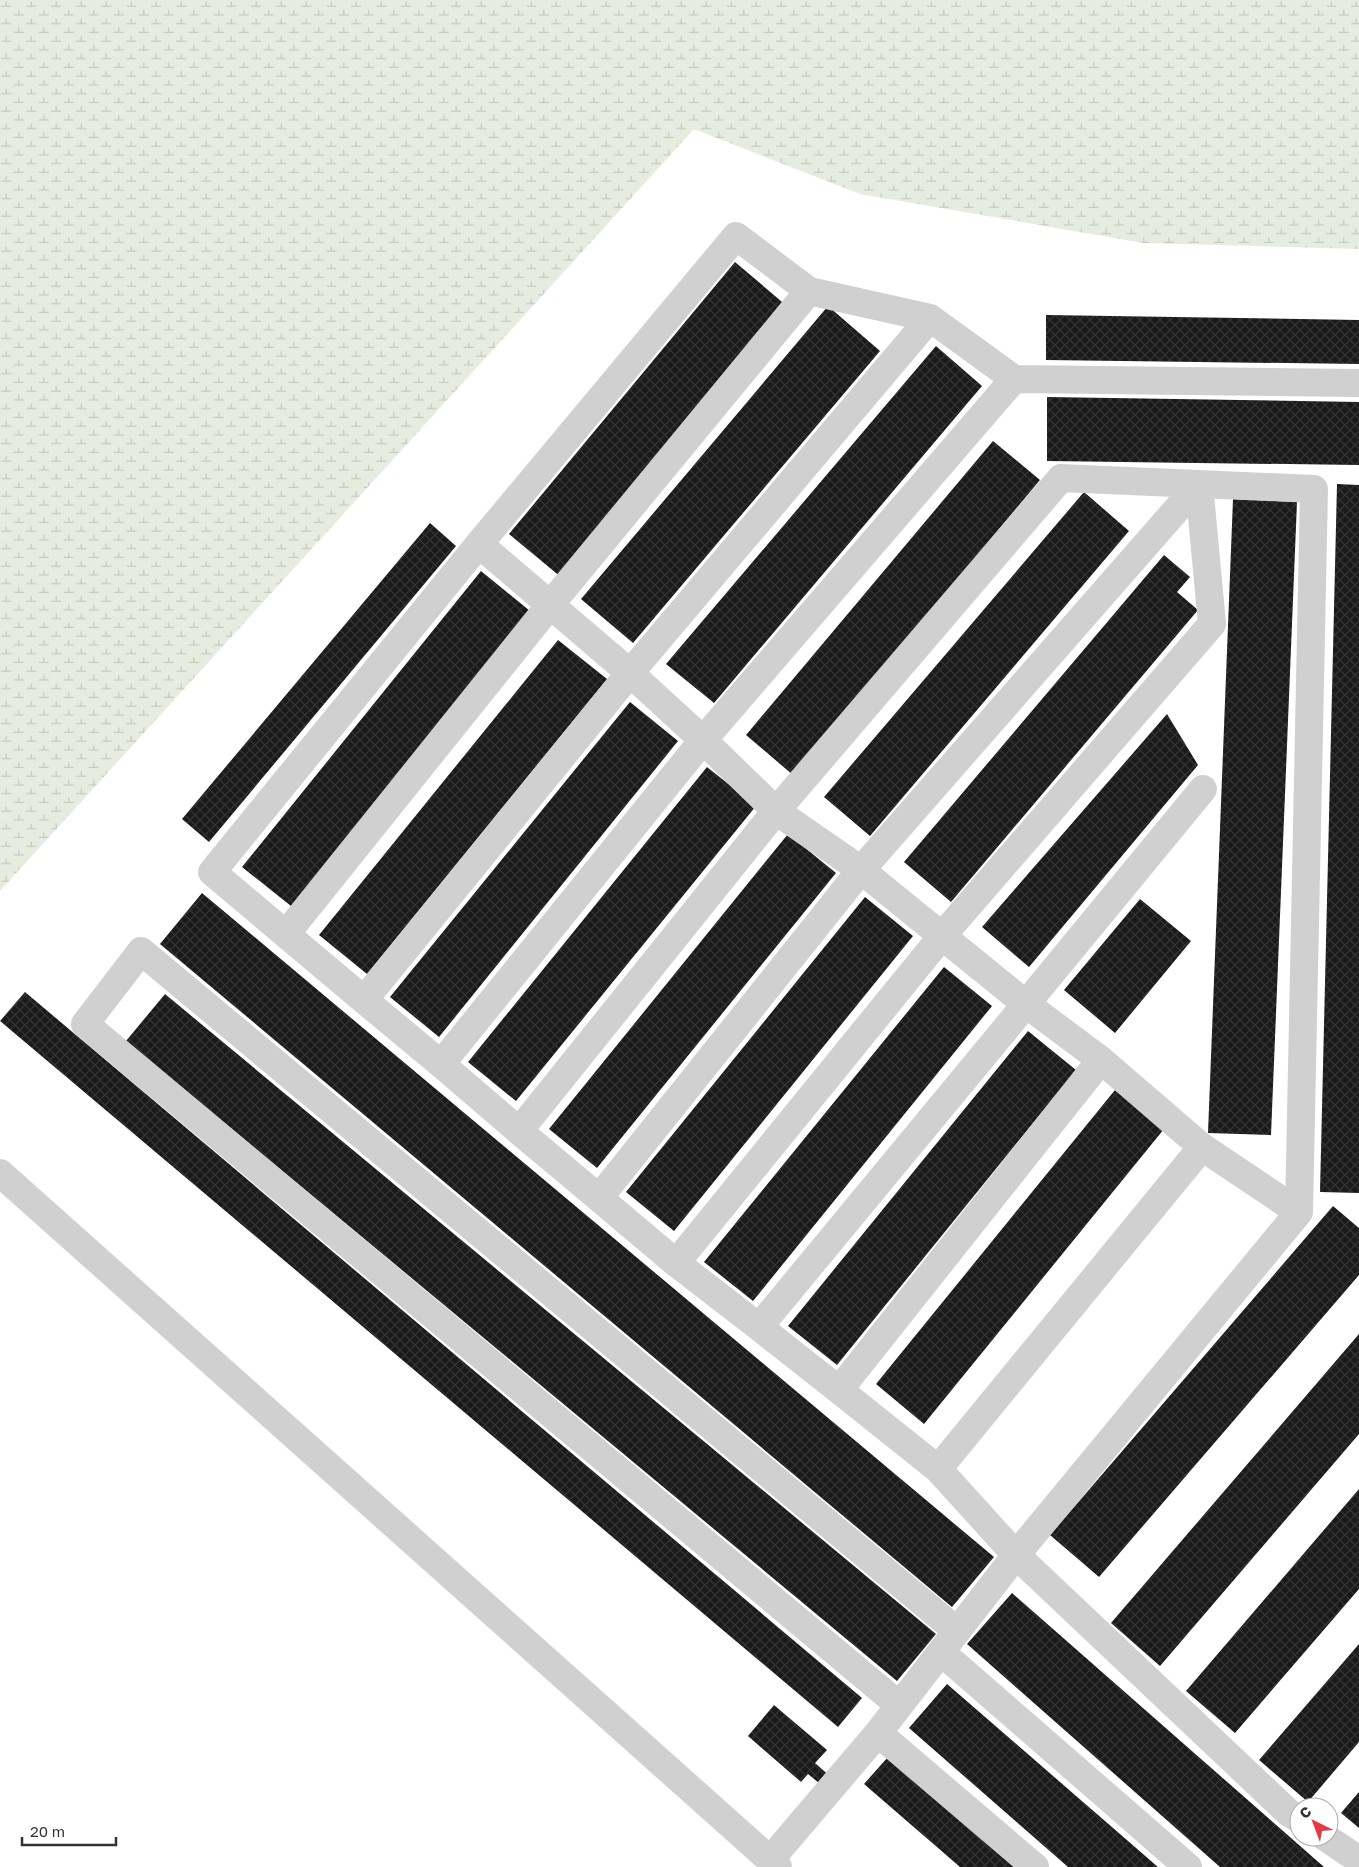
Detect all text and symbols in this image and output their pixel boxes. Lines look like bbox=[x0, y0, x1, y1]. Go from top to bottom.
north arrow bbox=[1289, 1797, 1339, 1847]
text: С bbox=[1296, 1802, 1314, 1822]
scale bar bbox=[22, 1814, 116, 1846]
text: 20 m bbox=[30, 1822, 65, 1840]

